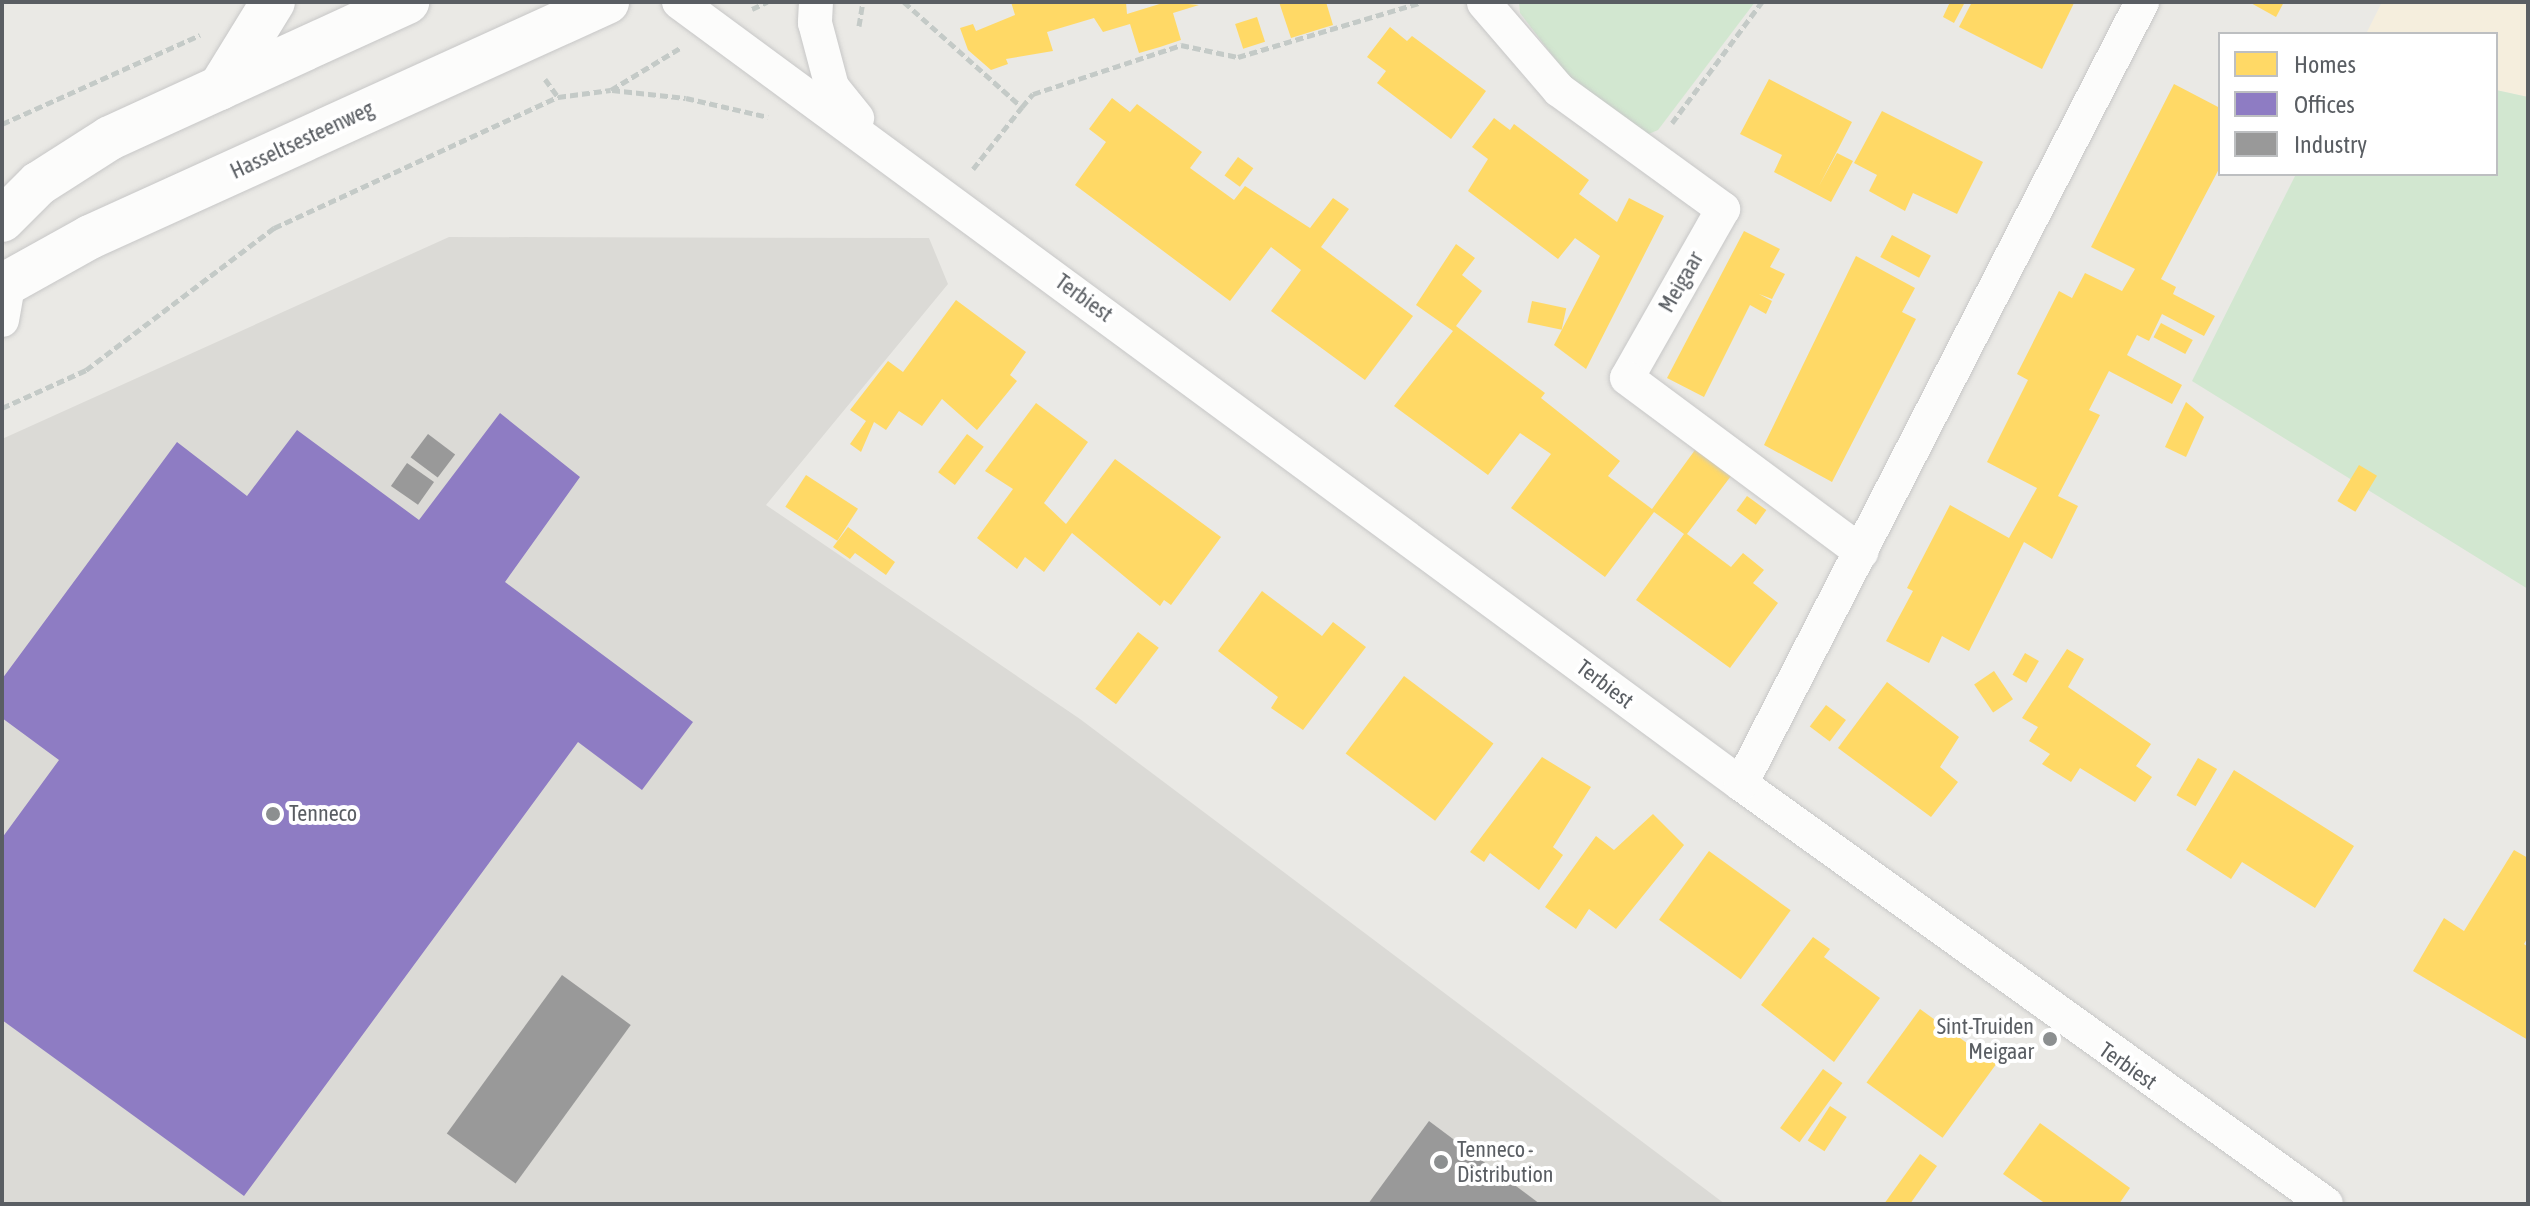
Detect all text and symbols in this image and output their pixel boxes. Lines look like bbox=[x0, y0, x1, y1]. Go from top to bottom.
legend bbox=[2218, 32, 2498, 176]
text: Homes bbox=[2294, 51, 2356, 78]
text: Offices bbox=[2294, 91, 2355, 118]
street label: Hasseltsesteenweg bbox=[226, 95, 378, 185]
text: Industry bbox=[2294, 131, 2367, 158]
street label: Meigaar bbox=[1653, 247, 1709, 317]
street label: Terbiest bbox=[1050, 268, 1118, 328]
street label: Terbiest bbox=[1571, 654, 1639, 714]
place label: Tenneco bbox=[289, 801, 357, 827]
marker: Tenneco bbox=[264, 805, 282, 823]
place label: Sint-Truiden Meigaar bbox=[1937, 1013, 2034, 1064]
marker: Sint-Truiden Meigaar bbox=[2041, 1030, 2059, 1048]
street label: Terbiest bbox=[2094, 1037, 2162, 1095]
place label: Tenneco - Distribution bbox=[1457, 1136, 1553, 1188]
marker: Tenneco - Distribution bbox=[1432, 1153, 1450, 1171]

